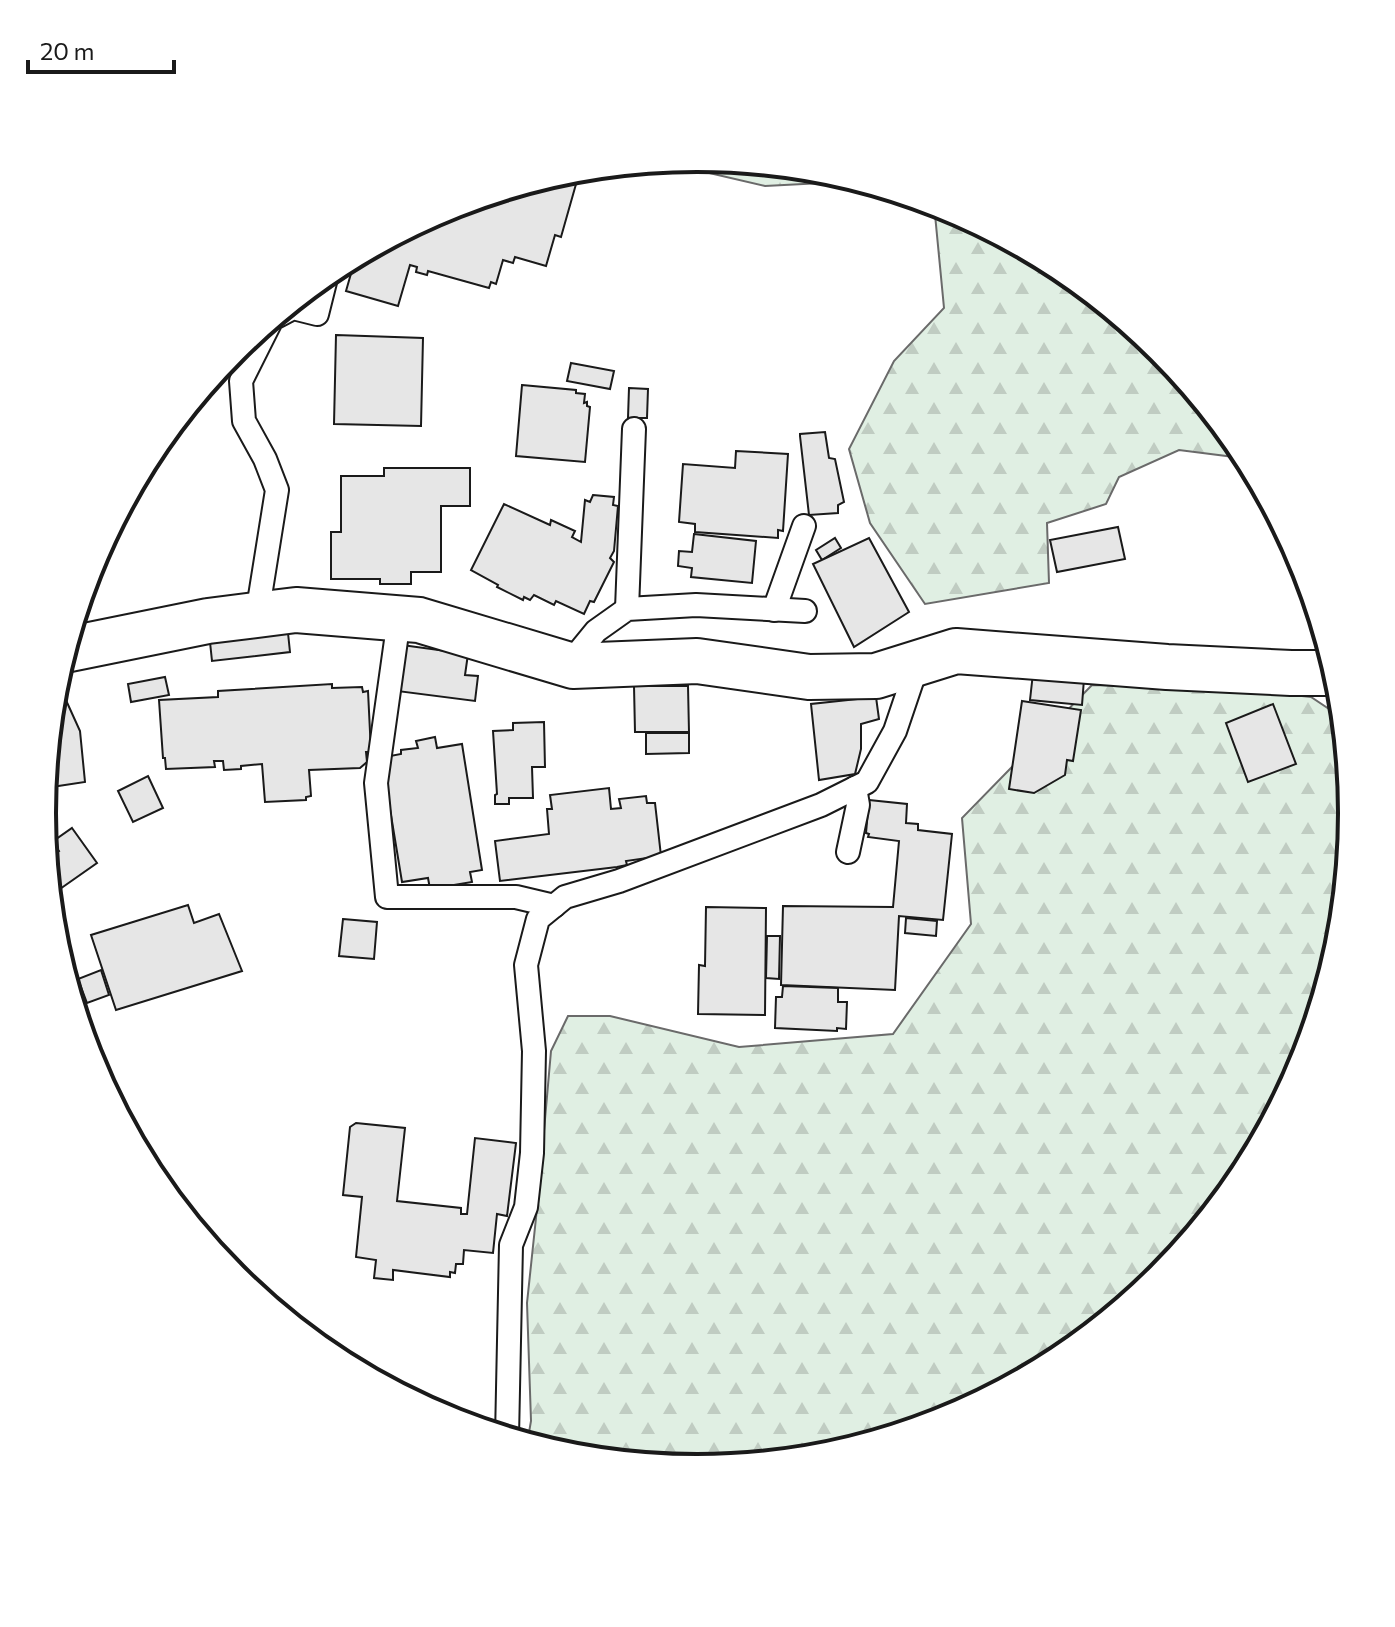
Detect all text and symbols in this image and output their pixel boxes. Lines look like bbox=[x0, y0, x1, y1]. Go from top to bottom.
scale bar bbox=[28, 24, 174, 74]
text: 20 m bbox=[40, 36, 94, 65]

